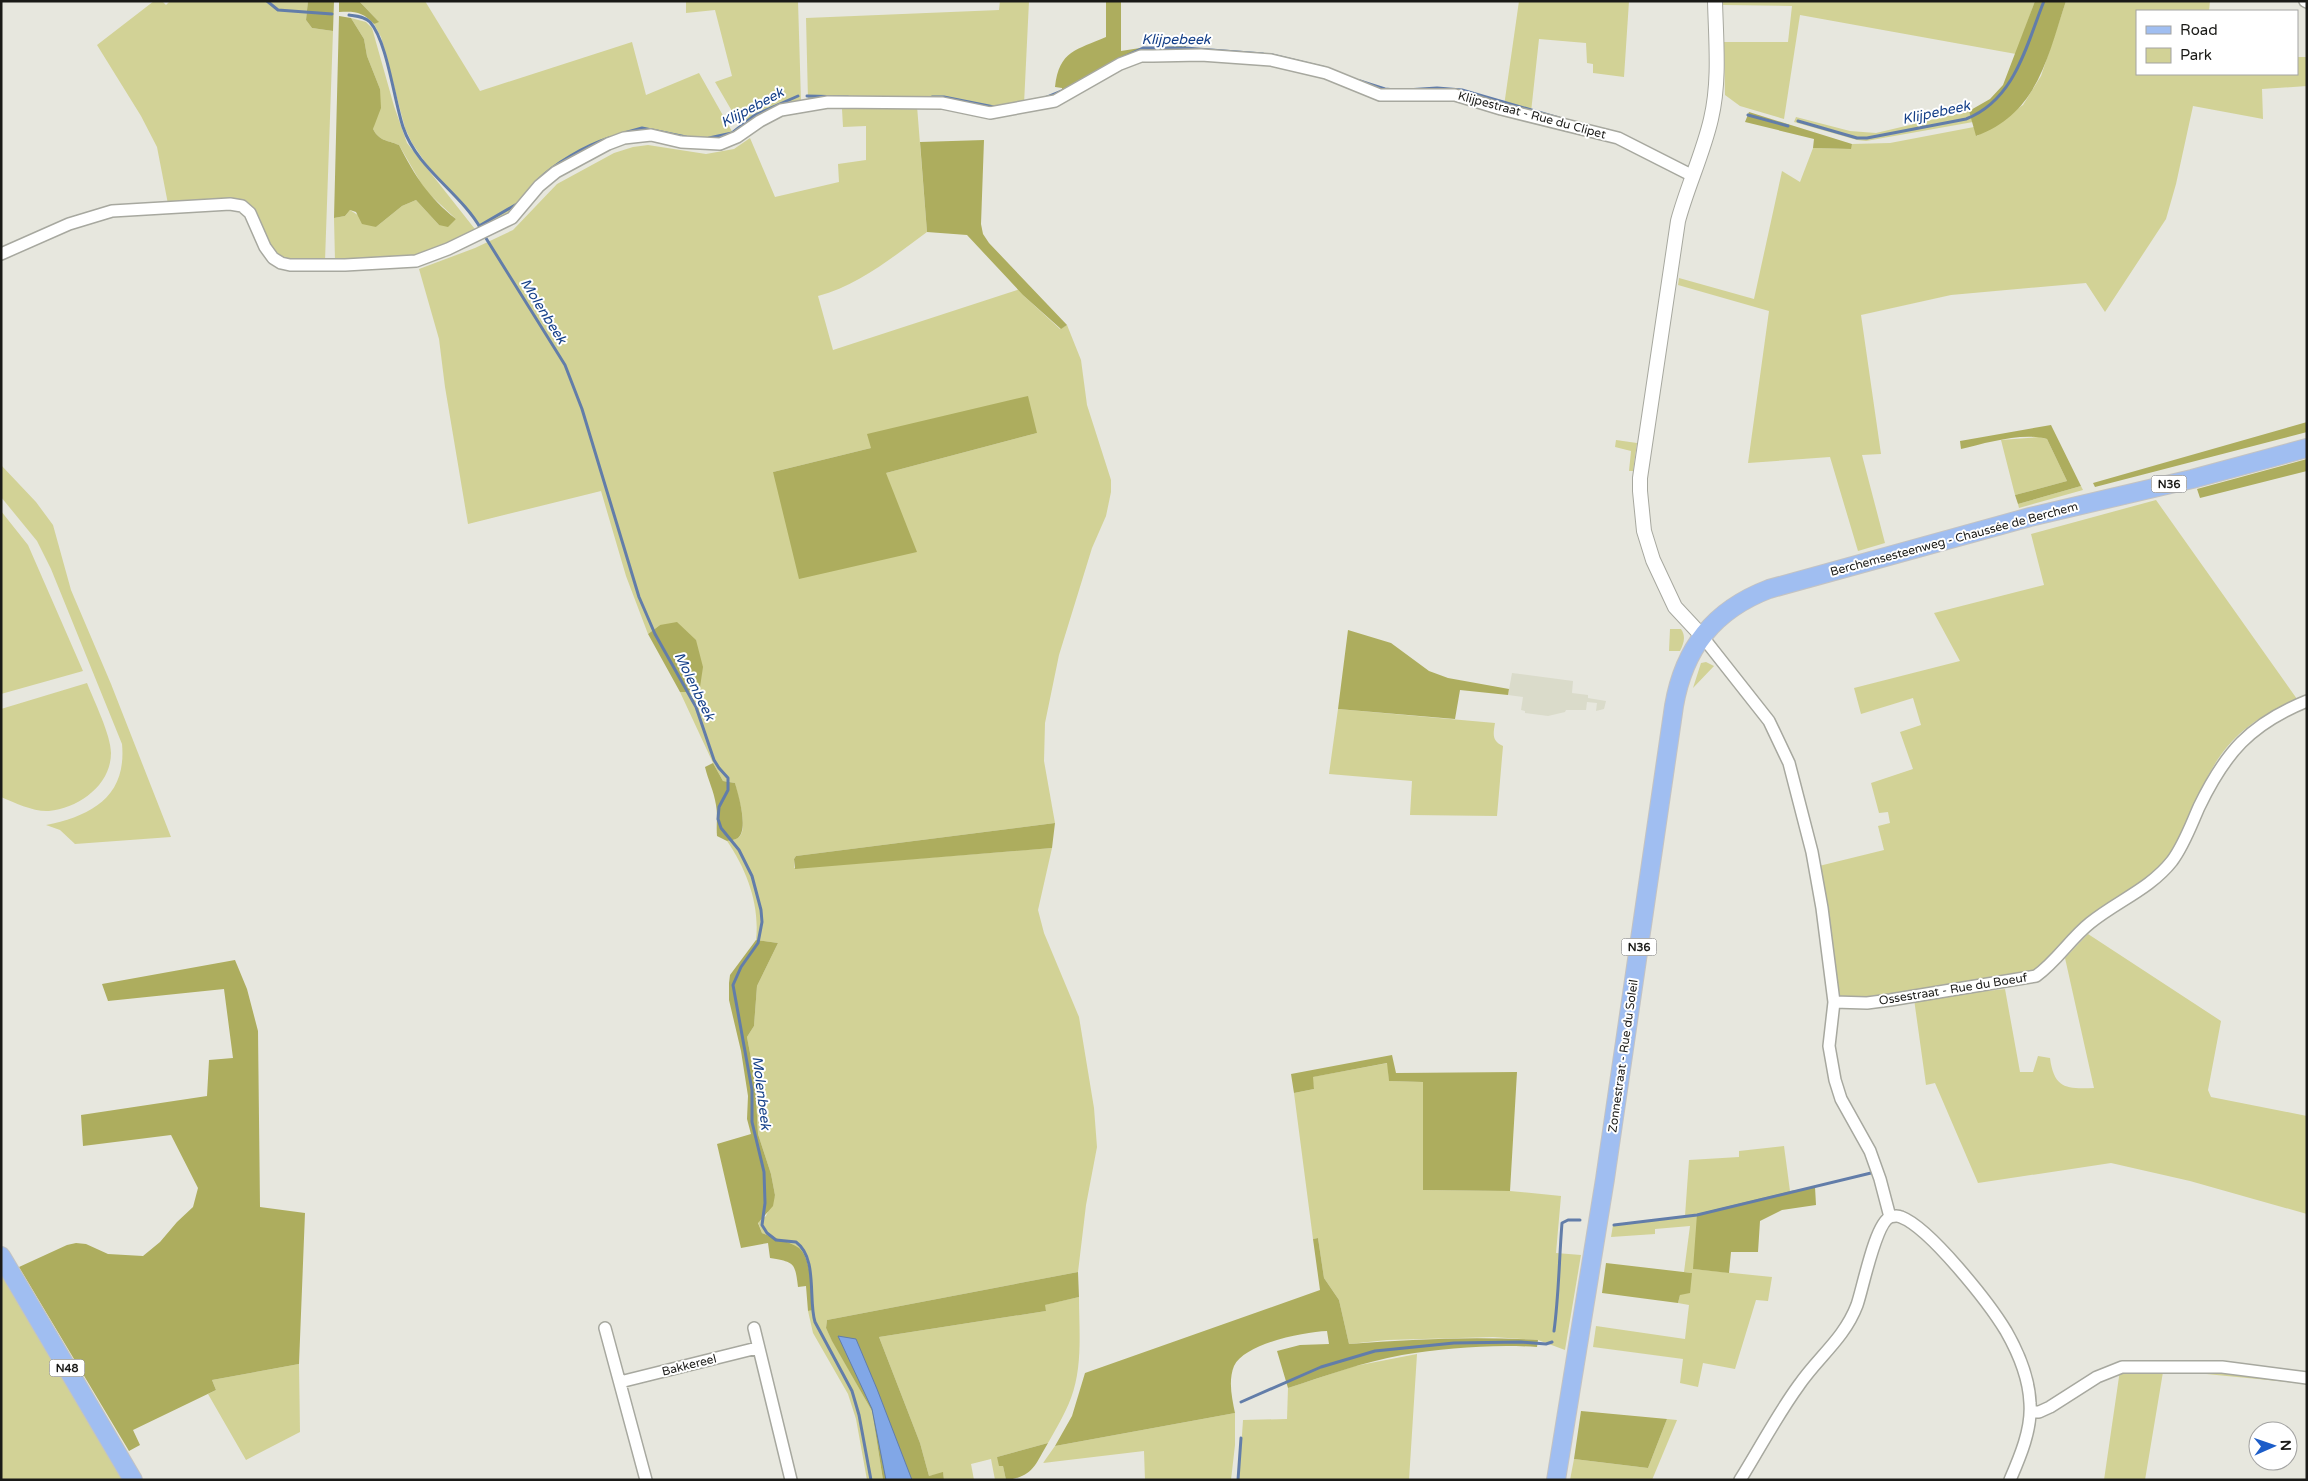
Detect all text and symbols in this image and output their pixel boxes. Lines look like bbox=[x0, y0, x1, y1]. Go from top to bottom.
legend bbox=[2136, 10, 2298, 75]
text: Road bbox=[2180, 21, 2218, 39]
water label: Klijpebeek bbox=[1142, 31, 1212, 48]
text: Park bbox=[2180, 46, 2212, 64]
water label: Klijpebeek bbox=[718, 83, 788, 131]
street label: Klijpestraat - Rue du Clipet bbox=[1457, 89, 1608, 142]
water label: Klijpebeek bbox=[1901, 97, 1973, 128]
water label: Molenbeek bbox=[517, 275, 571, 348]
road number: N36 bbox=[2152, 476, 2186, 492]
street label: Berchemsesteenweg - Chaussée de Berchem bbox=[1829, 499, 2079, 579]
water label: Molenbeek bbox=[671, 649, 719, 724]
road number: N36 bbox=[1622, 939, 1656, 956]
street label: Ossestraat - Rue du Boeuf bbox=[1878, 970, 2029, 1008]
street label: Zonnestraat - Rue du Soleil bbox=[1605, 979, 1641, 1133]
water label: Molenbeek bbox=[749, 1055, 775, 1132]
street label: Bakkereel bbox=[660, 1351, 718, 1379]
road number: N48 bbox=[50, 1360, 84, 1376]
north arrow bbox=[2248, 1421, 2298, 1471]
text: N bbox=[2277, 1440, 2294, 1451]

